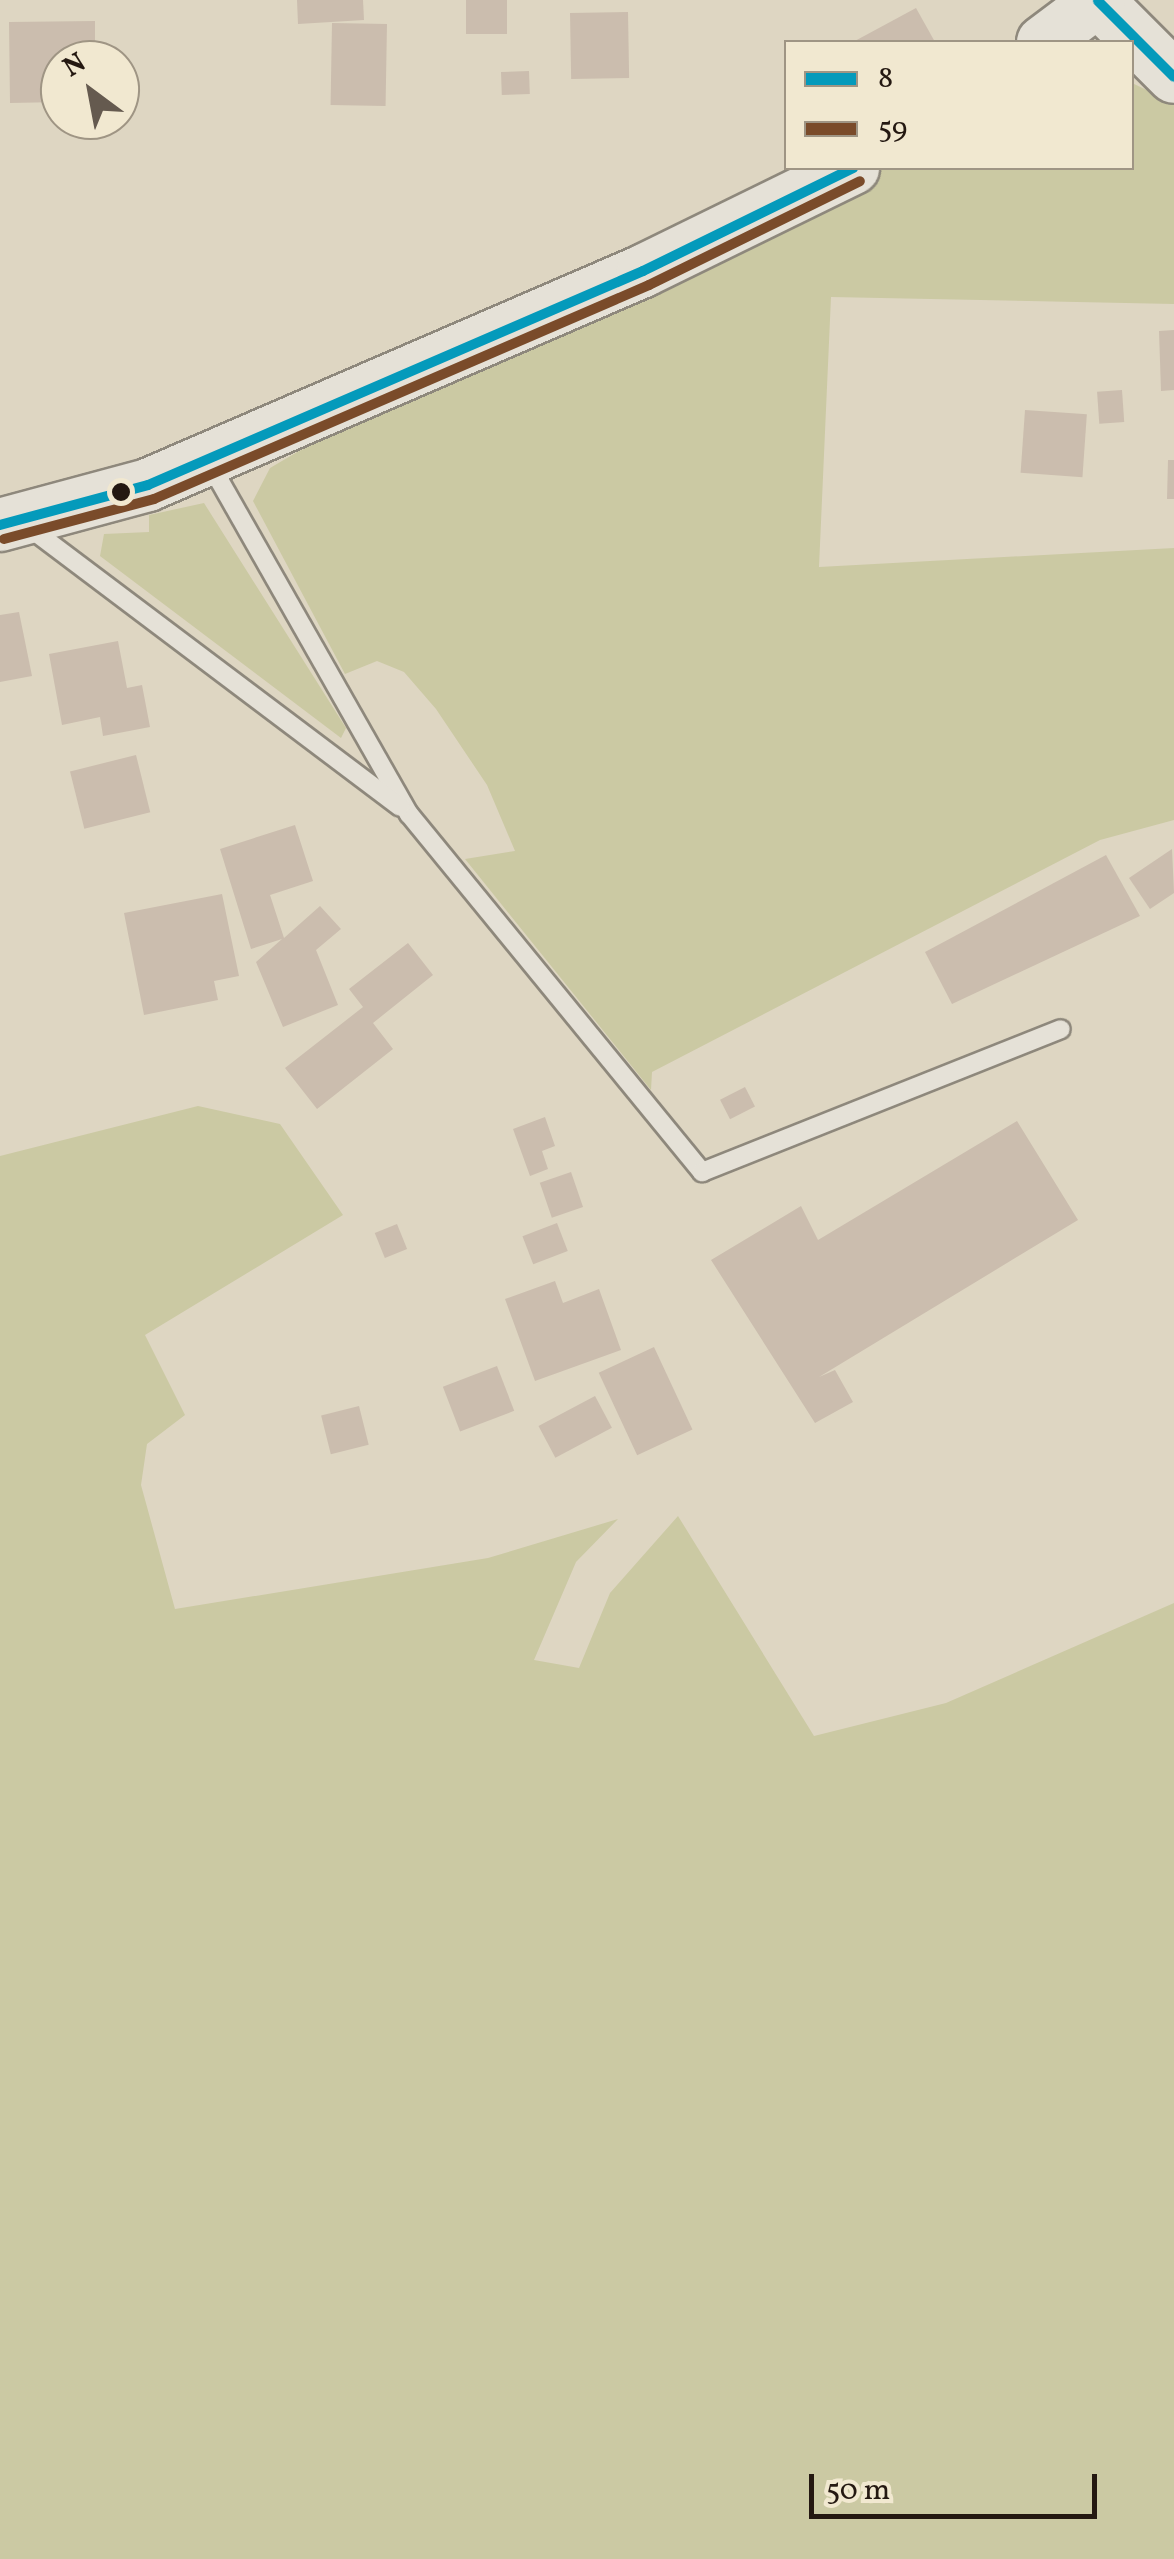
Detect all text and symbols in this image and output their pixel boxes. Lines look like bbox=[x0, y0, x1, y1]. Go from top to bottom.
north arrow bbox=[40, 40, 140, 140]
legend bbox=[784, 40, 1134, 170]
text: N bbox=[56, 44, 94, 88]
text: 8 bbox=[878, 58, 893, 100]
text: 59 bbox=[878, 108, 907, 150]
unlabelled marker bbox=[111, 482, 131, 502]
scale bar bbox=[814, 2454, 1102, 2516]
text: 50 m bbox=[826, 2470, 890, 2512]

